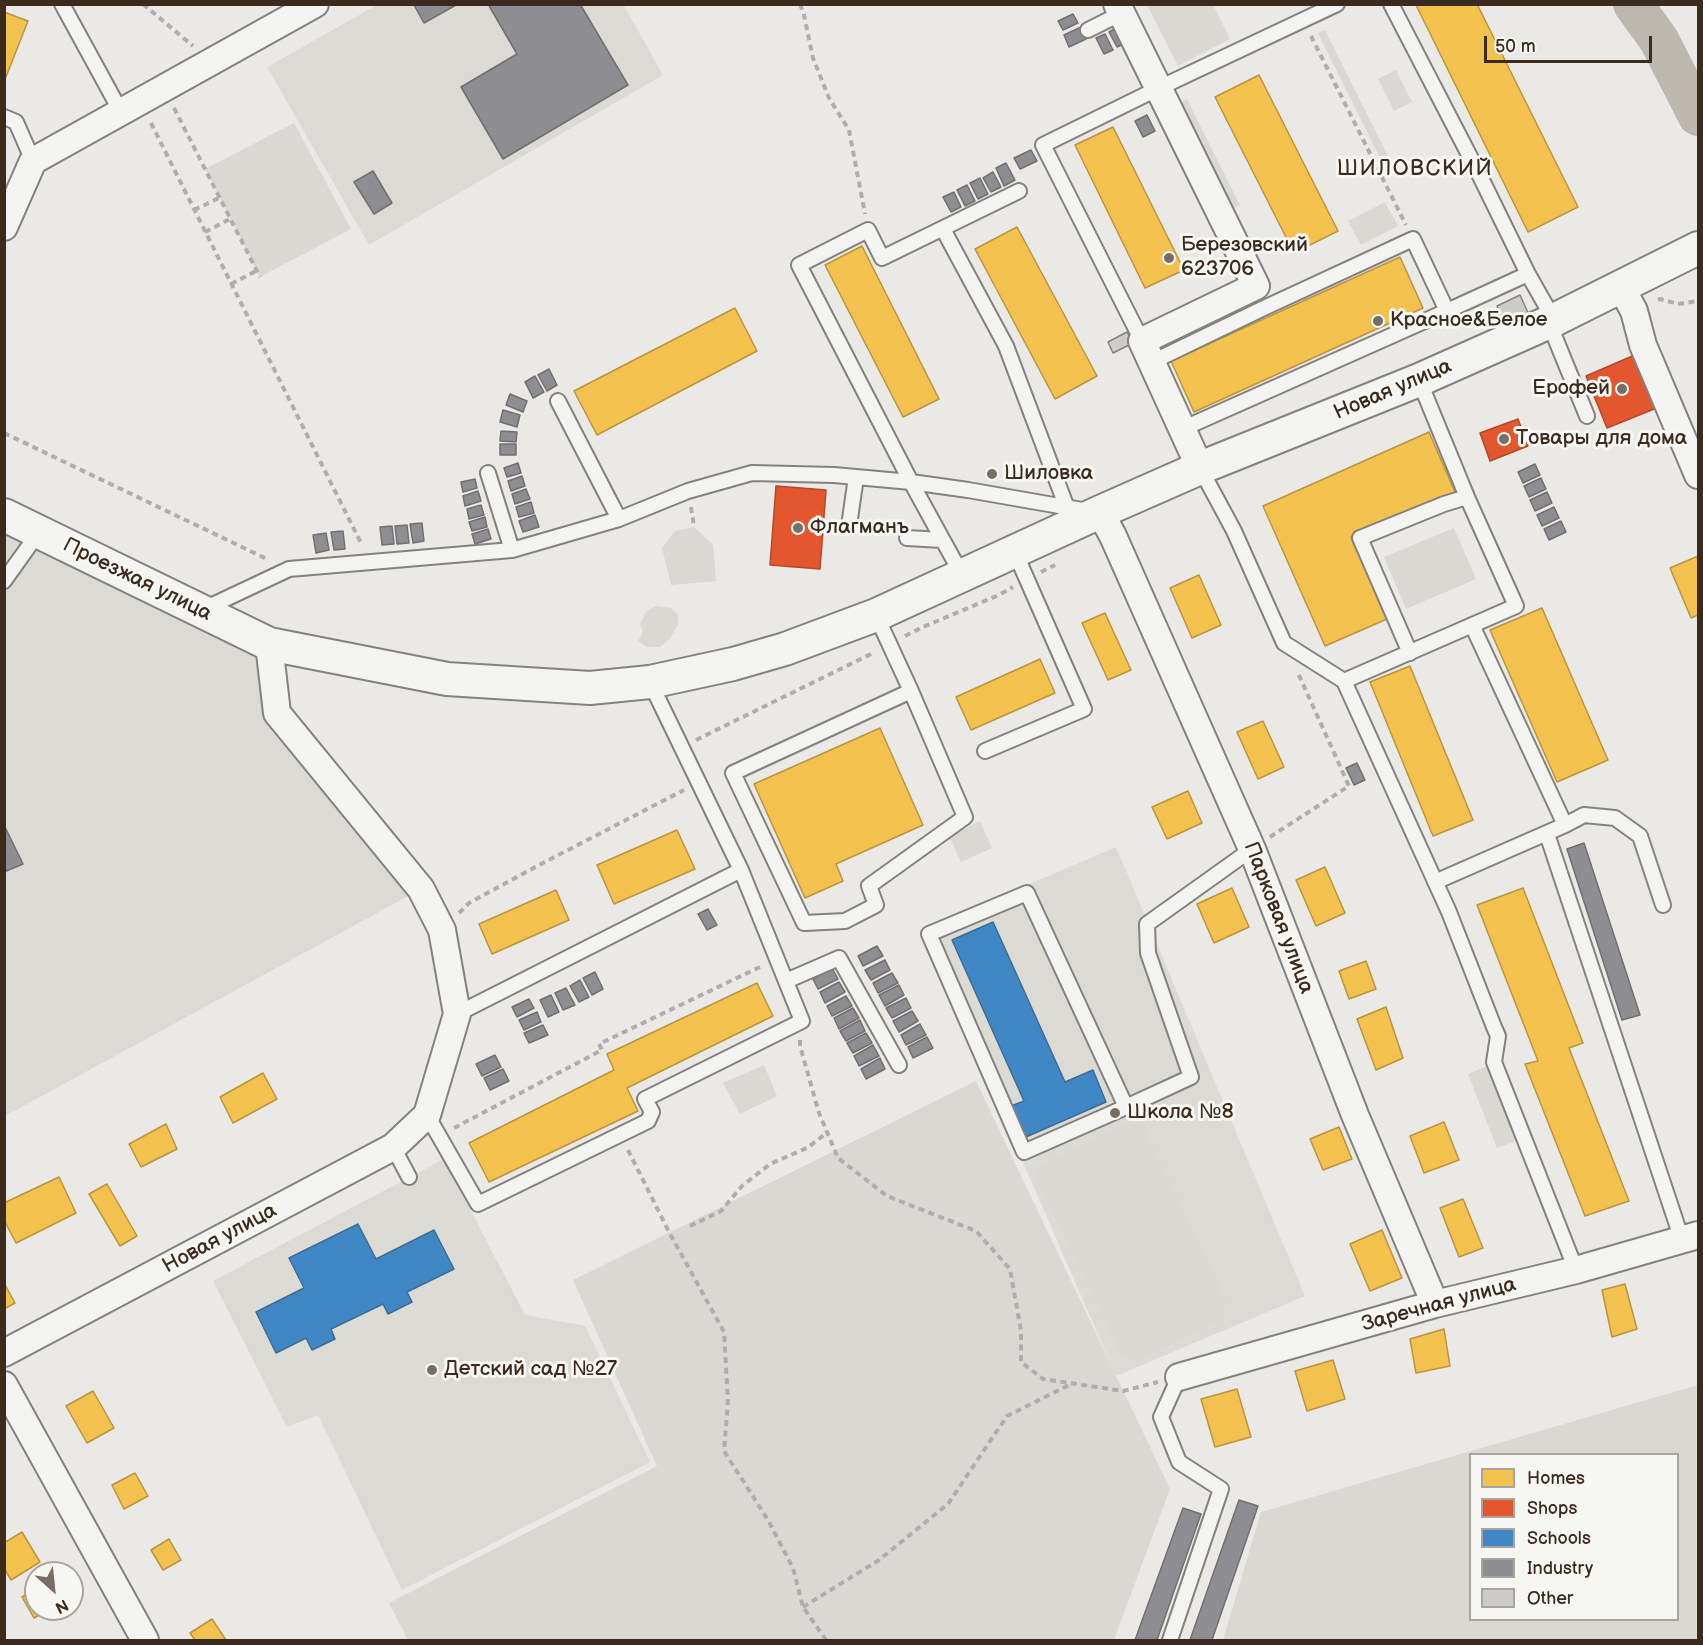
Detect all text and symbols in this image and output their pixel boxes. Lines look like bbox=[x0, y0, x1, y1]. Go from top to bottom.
scale bar bbox=[1487, 24, 1655, 62]
text: 50 m bbox=[1495, 36, 1536, 57]
district label: ШИЛОВСКИЙ bbox=[1337, 156, 1493, 182]
place label: Березовский 623706 bbox=[1181, 233, 1308, 283]
marker: Березовский 623706 bbox=[1162, 251, 1176, 265]
place label: Красное&Белое bbox=[1390, 308, 1547, 334]
marker: Красное&Белое bbox=[1371, 314, 1385, 328]
street label: Новая улица bbox=[1330, 354, 1456, 426]
place label: Ерофей bbox=[1532, 376, 1610, 402]
marker: Ерофей bbox=[1615, 382, 1629, 396]
place label: Товары для дома bbox=[1516, 426, 1687, 452]
marker: Товары для дома bbox=[1497, 432, 1511, 446]
place label: Шиловка bbox=[1004, 461, 1093, 487]
marker: Шиловка bbox=[985, 467, 999, 481]
place label: Флагманъ bbox=[810, 515, 909, 541]
marker: Флагманъ bbox=[791, 521, 805, 535]
street label: Проезжая улица bbox=[58, 533, 216, 627]
street label: Парковая улица bbox=[1237, 839, 1319, 997]
place label: Школа №8 bbox=[1127, 1100, 1234, 1126]
marker: Школа №8 bbox=[1108, 1106, 1122, 1120]
street label: Новая улица bbox=[159, 1198, 281, 1280]
street label: Заречная улица bbox=[1359, 1272, 1519, 1338]
place label: Детский сад №27 bbox=[444, 1357, 617, 1383]
marker: Детский сад №27 bbox=[425, 1363, 439, 1377]
legend bbox=[1469, 1453, 1679, 1621]
text: Homes bbox=[1527, 1468, 1585, 1489]
text: Shops bbox=[1527, 1498, 1577, 1519]
text: Schools bbox=[1527, 1528, 1591, 1549]
text: Industry bbox=[1527, 1558, 1593, 1579]
north arrow bbox=[24, 1561, 84, 1621]
text: Other bbox=[1527, 1588, 1573, 1609]
text: N bbox=[52, 1595, 71, 1617]

